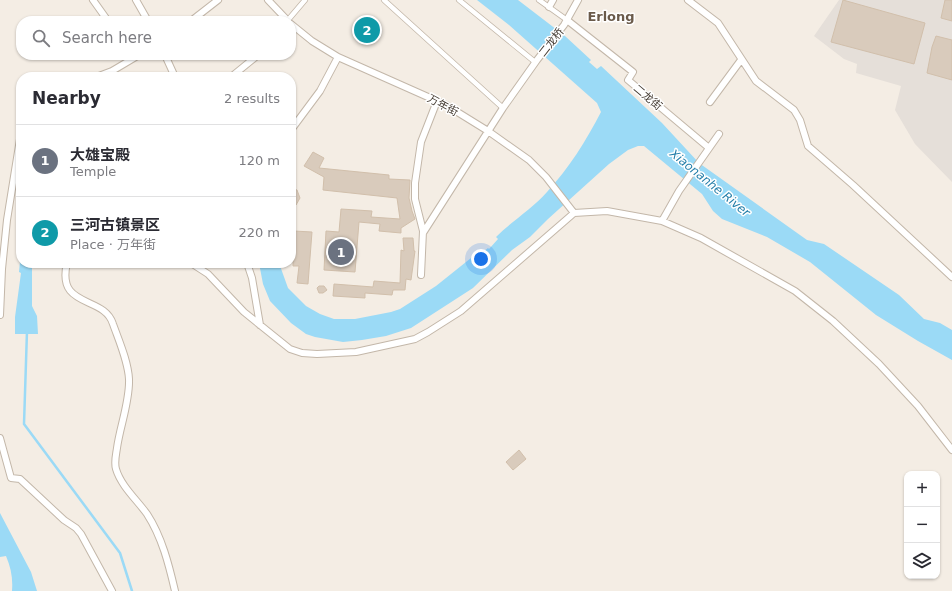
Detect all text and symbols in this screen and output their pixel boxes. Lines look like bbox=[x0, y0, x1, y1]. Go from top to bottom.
district label: Erlong bbox=[587, 9, 635, 24]
pin: 2 bbox=[354, 15, 380, 45]
search box bbox=[16, 16, 296, 60]
street label: 二龙桥 bbox=[536, 25, 567, 59]
icon: search bbox=[30, 27, 52, 49]
text: Search here bbox=[62, 29, 152, 47]
street label: 二龙街 bbox=[631, 82, 664, 113]
text: Nearby bbox=[32, 88, 101, 108]
text: 2 results bbox=[224, 91, 280, 106]
street label: 万年街 bbox=[425, 92, 460, 119]
text: 大雄宝殿 bbox=[70, 146, 130, 164]
water label: Xiaonanhe River bbox=[666, 146, 754, 220]
text: 1 bbox=[40, 153, 50, 168]
text: 120 m bbox=[238, 153, 280, 168]
text: Temple bbox=[70, 164, 116, 179]
text: 三河古镇景区 bbox=[70, 216, 160, 234]
text: 2 bbox=[40, 225, 50, 240]
text: 220 m bbox=[238, 225, 280, 240]
text: Place · 万年街 bbox=[70, 237, 156, 252]
pin: 1 bbox=[328, 237, 354, 267]
your location bbox=[471, 249, 491, 269]
map controls bbox=[904, 471, 940, 579]
button: + bbox=[904, 471, 940, 507]
button: − bbox=[904, 507, 940, 543]
button: layers bbox=[904, 543, 940, 579]

